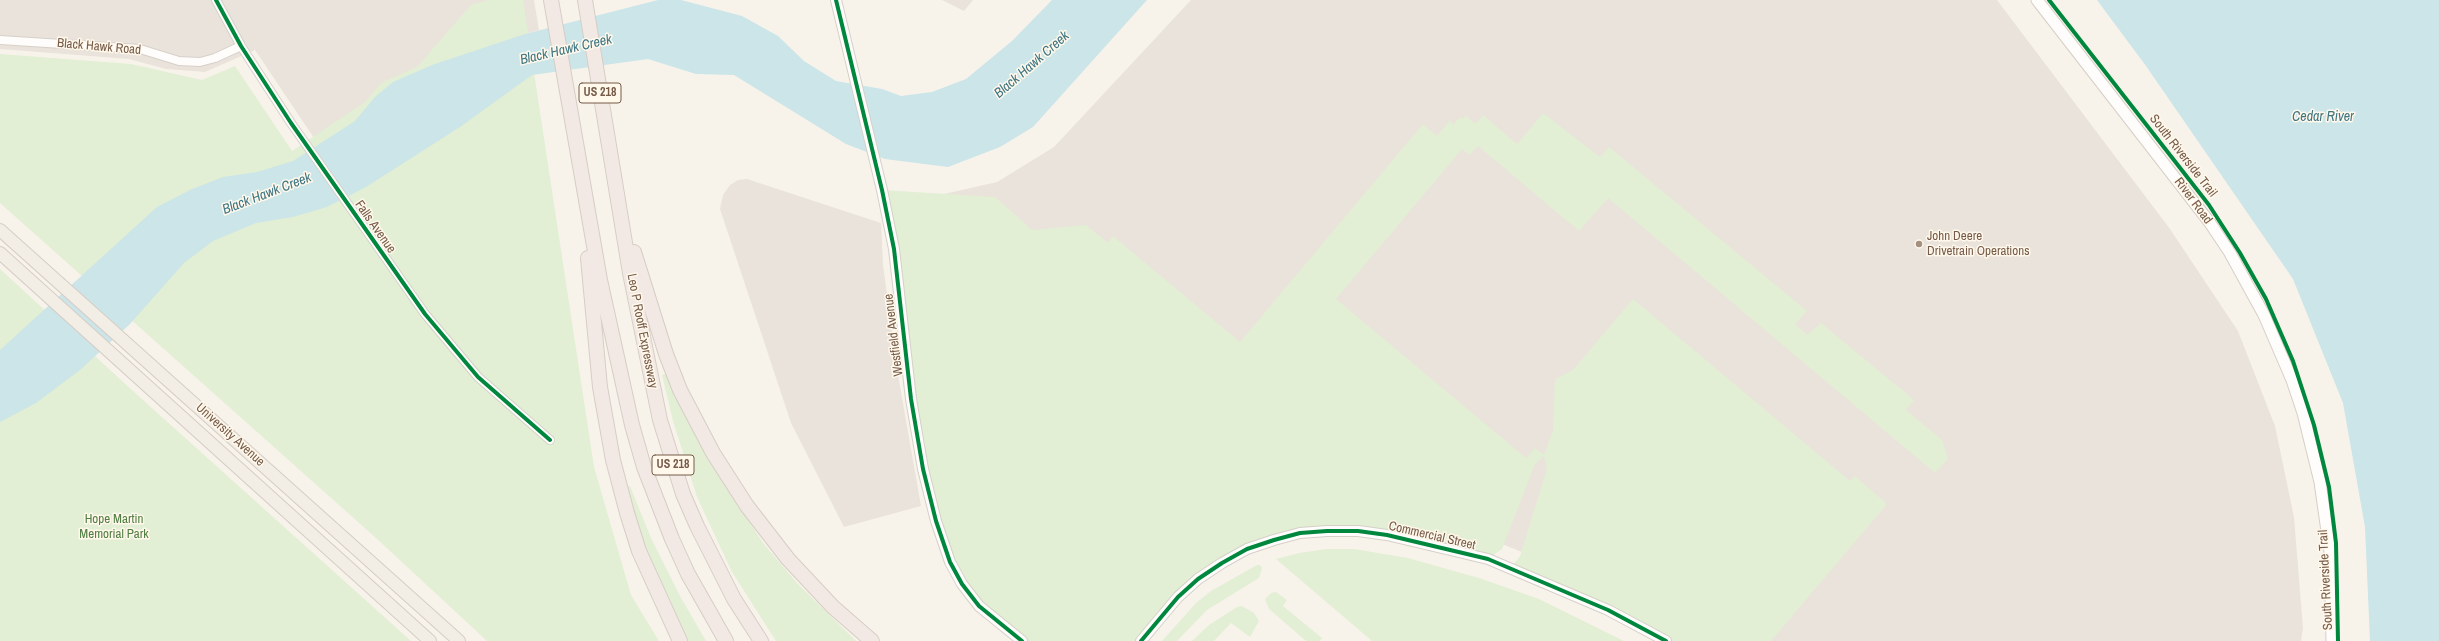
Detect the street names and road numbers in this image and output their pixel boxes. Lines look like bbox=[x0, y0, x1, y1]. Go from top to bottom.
street label: Black Hawk Road bbox=[56, 36, 142, 58]
road number: US 218 bbox=[579, 83, 621, 103]
street label: South Riverside Trail bbox=[2146, 112, 2220, 200]
street label: River Road bbox=[2171, 175, 2215, 227]
street label: Falls Avenue bbox=[351, 198, 399, 256]
street label: Leo P Rooff Expressway bbox=[623, 272, 661, 390]
street label: Westfield Avenue bbox=[881, 293, 907, 377]
street label: University Avenue bbox=[192, 400, 268, 470]
road number: US 218 bbox=[652, 455, 694, 475]
street label: Commercial Street bbox=[1387, 518, 1477, 554]
street label: South Riverside Trail bbox=[2316, 529, 2336, 631]

